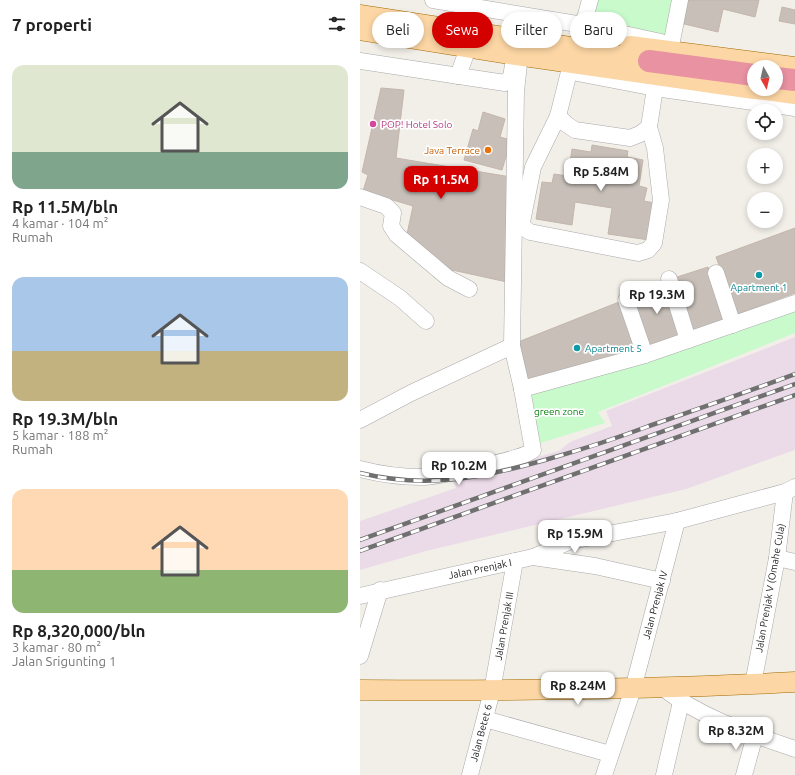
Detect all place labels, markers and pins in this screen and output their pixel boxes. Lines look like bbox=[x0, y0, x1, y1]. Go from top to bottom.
marker: POP! Hotel Solo bbox=[368, 119, 378, 129]
place label: POP! Hotel Solo bbox=[381, 119, 453, 130]
place label: Java Terrace bbox=[424, 145, 480, 156]
marker: Java Terrace bbox=[483, 145, 493, 155]
pin: Rp 5.84M bbox=[560, 158, 642, 192]
pin: Rp 11.5M bbox=[400, 166, 482, 200]
marker: Apartment 1 bbox=[754, 270, 764, 280]
pin: Rp 19.3M bbox=[616, 281, 698, 315]
place label: Apartment 1 bbox=[731, 282, 787, 293]
marker: Apartment 5 bbox=[572, 343, 582, 353]
place label: Apartment 5 bbox=[585, 343, 642, 354]
pin: Rp 10.2M bbox=[418, 452, 500, 486]
pin: Rp 15.9M bbox=[534, 520, 616, 554]
pin: Rp 8.24M bbox=[537, 672, 619, 706]
pin: Rp 8.32M bbox=[695, 717, 777, 751]

